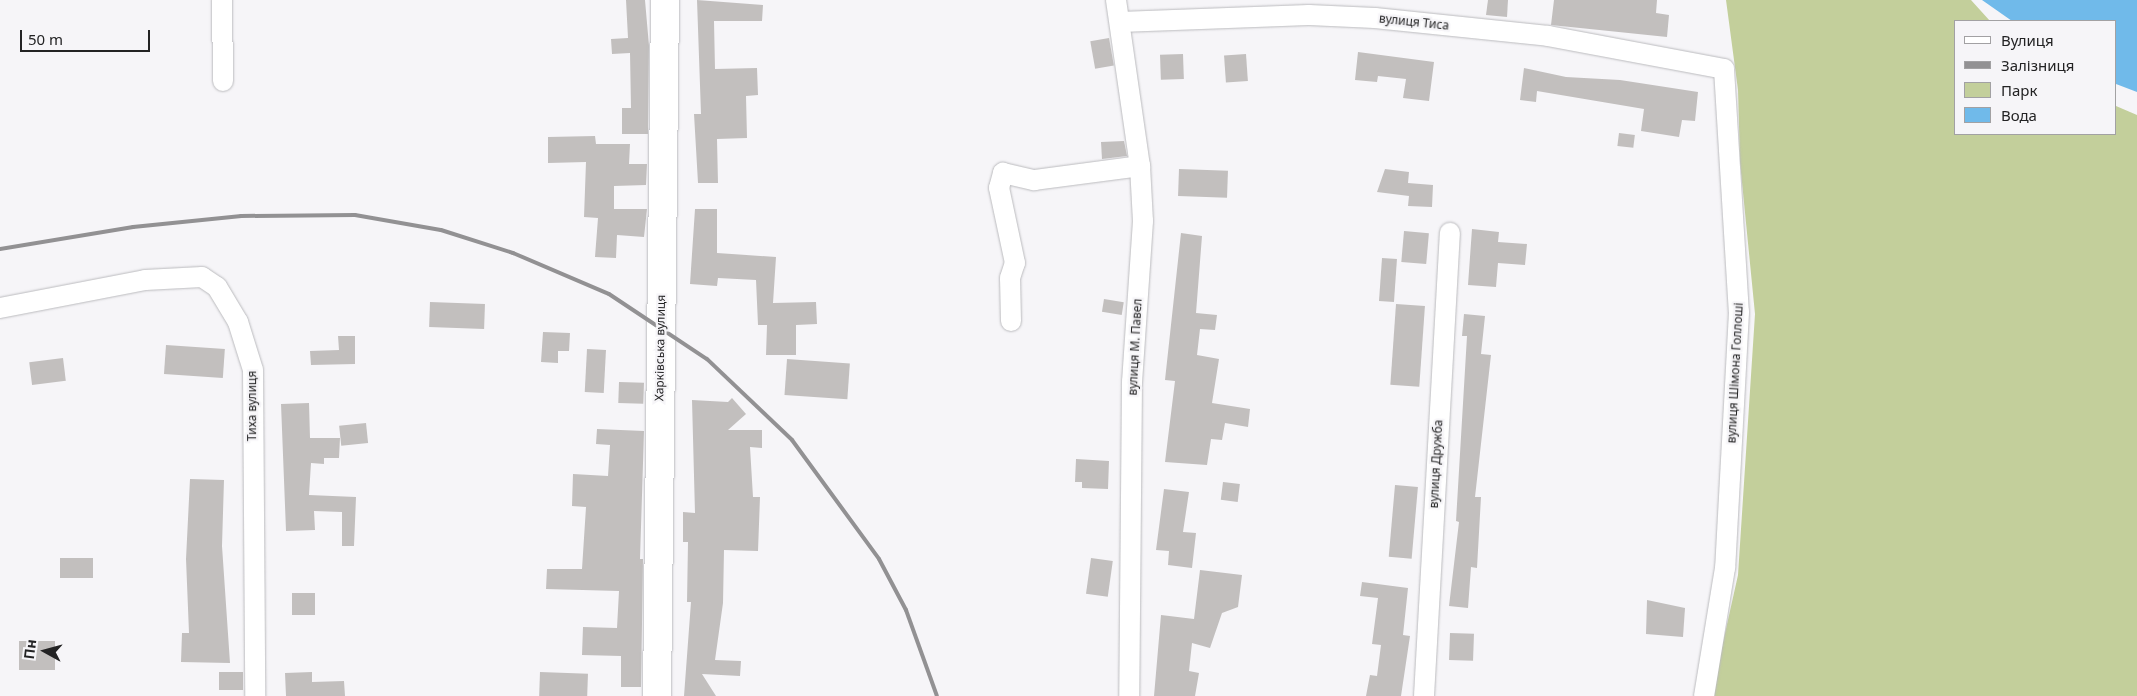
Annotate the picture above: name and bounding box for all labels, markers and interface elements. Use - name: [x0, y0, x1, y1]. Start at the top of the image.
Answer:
- street label: вулиця Тиса: [1378, 11, 1450, 33]
- scale bar: [22, 20, 152, 52]
- legend: [1954, 20, 2117, 135]
- text: 50 m: [28, 29, 63, 49]
- text: Вулиця: [2001, 30, 2054, 50]
- text: Залізниця: [2001, 55, 2074, 75]
- text: Парк: [2001, 80, 2037, 100]
- text: Вода: [2001, 105, 2037, 125]
- street label: Харківська вулиця: [652, 295, 668, 401]
- street label: вулиця М. Павел: [1125, 298, 1145, 396]
- street label: вулиця Шімона Голлоші: [1724, 302, 1746, 444]
- street label: Тиха вулиця: [245, 371, 259, 441]
- street label: вулиця Дружба: [1426, 419, 1446, 509]
- north arrow: [20, 626, 70, 676]
- text: Пн: [19, 638, 40, 660]

